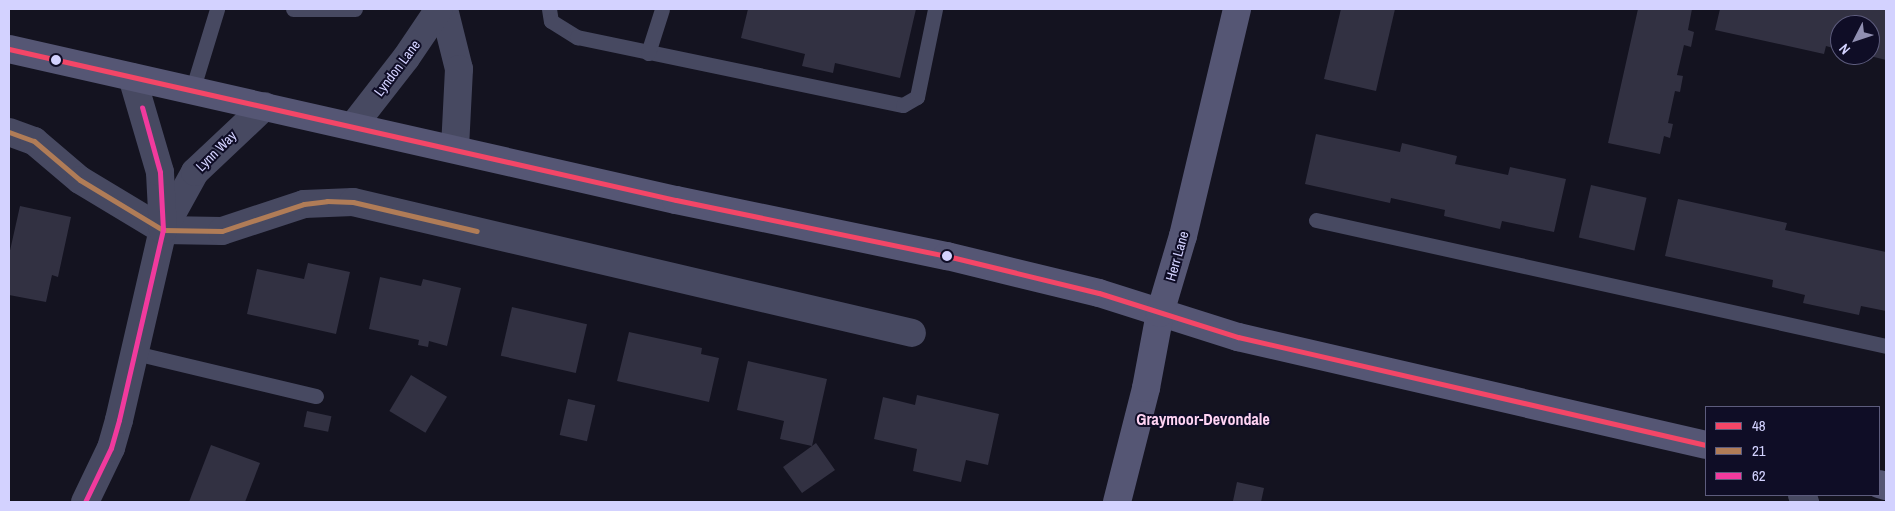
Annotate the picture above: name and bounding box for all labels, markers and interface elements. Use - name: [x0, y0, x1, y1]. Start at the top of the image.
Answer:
- north arrow: [1830, 15, 1880, 65]
- street label: Lyndon Lane: [370, 37, 424, 99]
- text: N: [1835, 40, 1854, 58]
- unlabelled marker: [51, 55, 61, 65]
- street label: Lynn Way: [192, 127, 240, 175]
- street label: Herr Lane: [1162, 229, 1192, 283]
- unlabelled marker: [942, 251, 952, 261]
- legend: [1705, 406, 1880, 496]
- district label: Graymoor-Devondale: [1136, 409, 1270, 429]
- text: 48: [1752, 415, 1766, 436]
- text: 21: [1752, 440, 1766, 461]
- text: 62: [1752, 465, 1766, 486]

